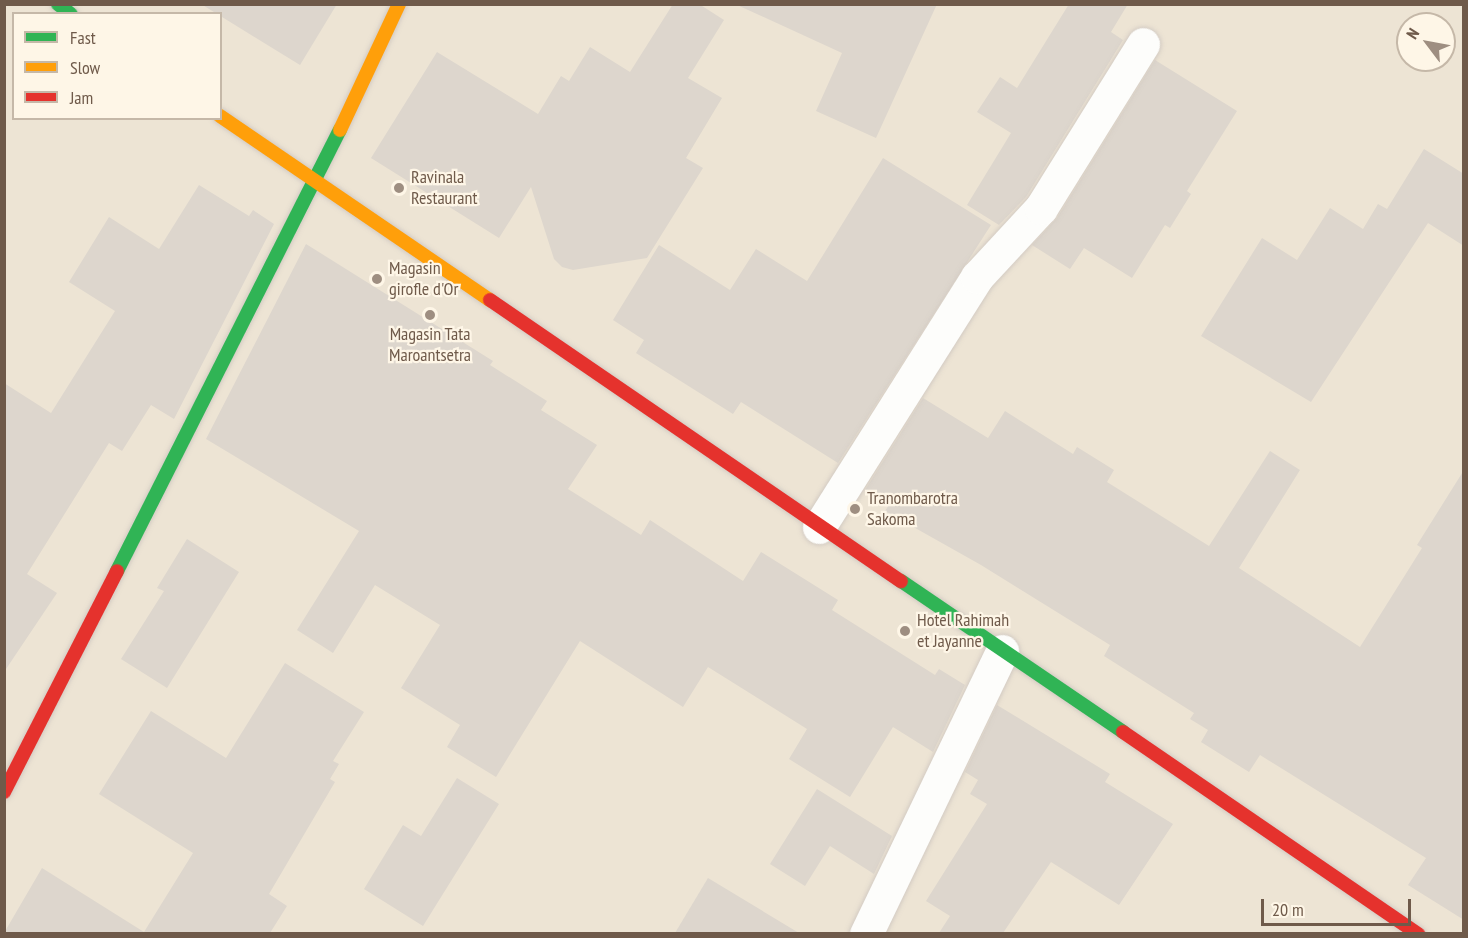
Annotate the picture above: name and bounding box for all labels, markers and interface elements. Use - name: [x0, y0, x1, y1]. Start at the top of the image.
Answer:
- legend: [12, 12, 222, 120]
- north arrow: [1396, 12, 1456, 72]
- text: N: [1402, 25, 1423, 42]
- text: Fast: [70, 26, 96, 49]
- text: Slow: [70, 56, 100, 79]
- text: Jam: [70, 86, 93, 109]
- place label: Ravinala Restaurant: [411, 167, 477, 210]
- marker: Ravinala Restaurant: [392, 181, 406, 195]
- place label: Magasin girofle d'Or: [389, 258, 458, 300]
- marker: Magasin girofle d'Or: [370, 272, 384, 286]
- marker: Magasin Tata Maroantsetra: [423, 308, 437, 322]
- place label: Magasin Tata Maroantsetra: [389, 324, 471, 366]
- place label: Tranombarotra Sakoma: [867, 488, 958, 530]
- marker: Tranombarotra Sakoma: [848, 502, 862, 516]
- place label: Hotel Rahimah et Jayanne: [917, 610, 1009, 652]
- marker: Hotel Rahimah et Jayanne: [898, 624, 912, 638]
- scale bar: [1264, 887, 1414, 925]
- text: 20 m: [1272, 898, 1304, 921]

